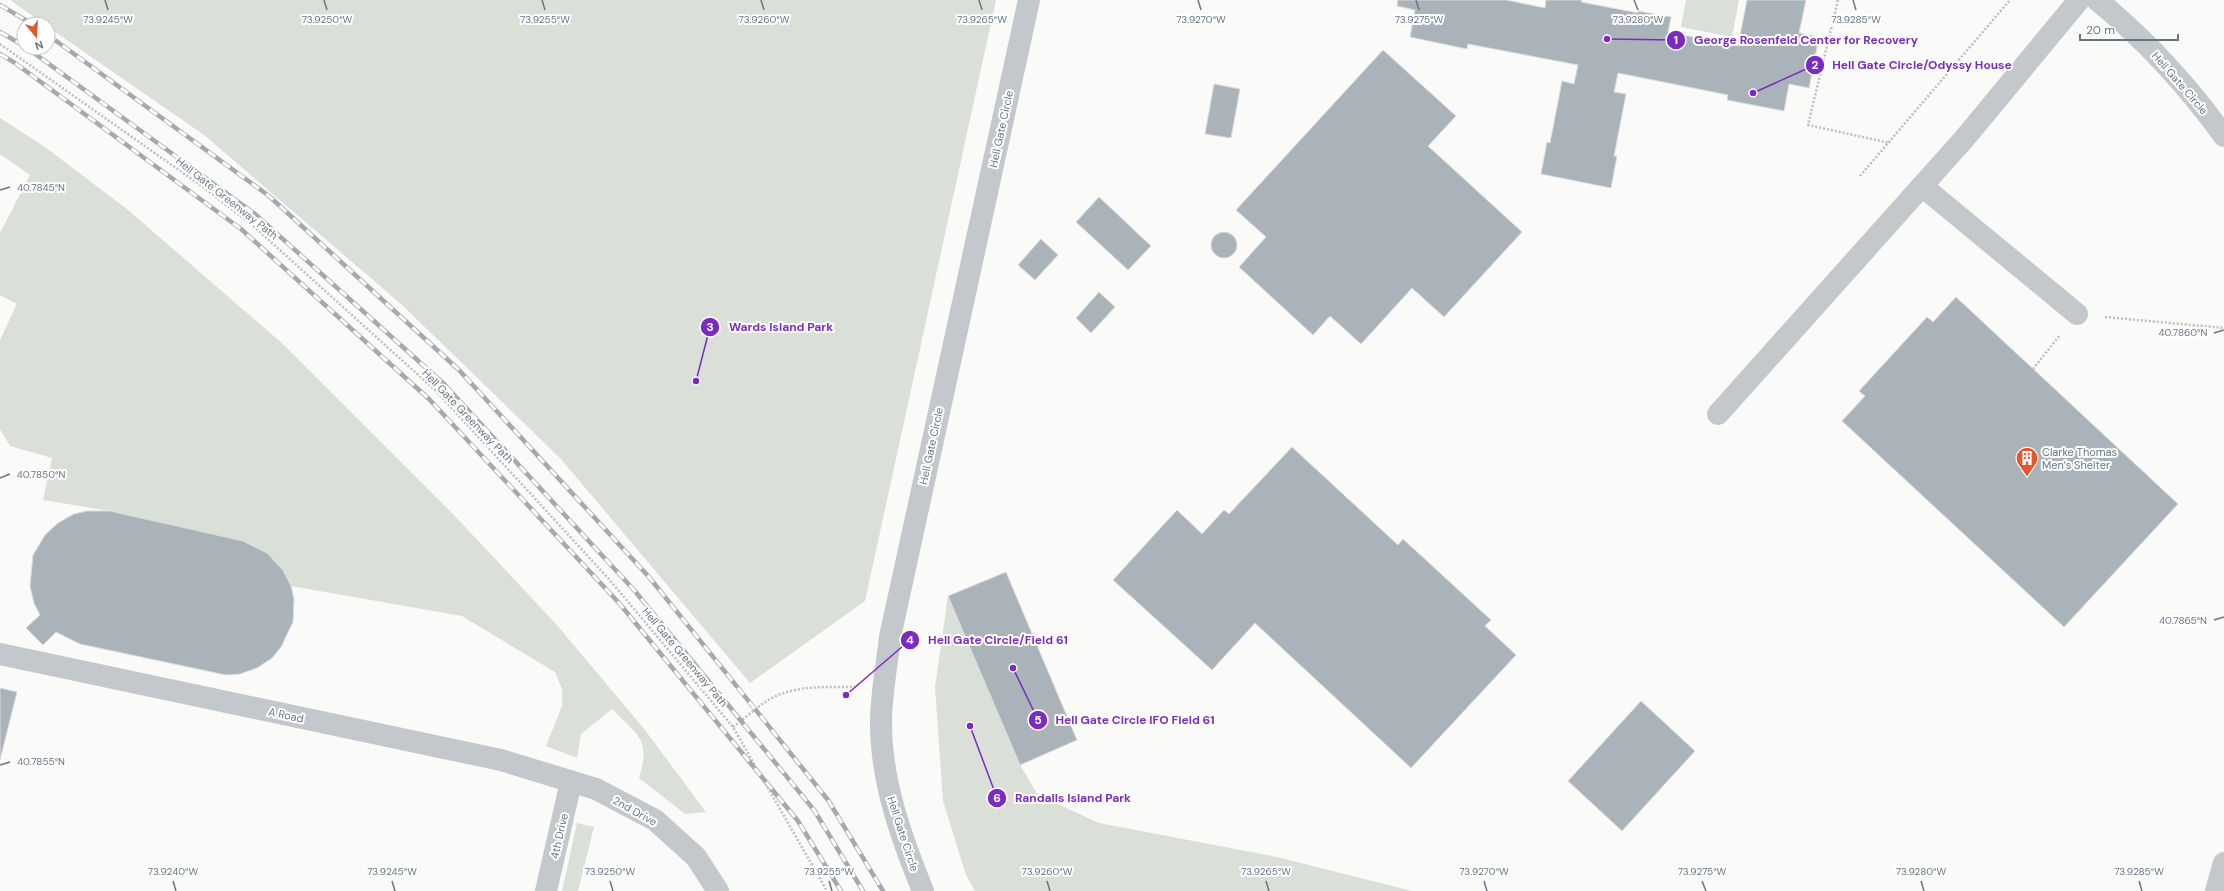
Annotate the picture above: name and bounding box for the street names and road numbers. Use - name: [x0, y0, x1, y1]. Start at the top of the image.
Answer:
- street label: Hell Gate Circle: [2149, 49, 2211, 117]
- street label: Hell Gate Circle: [986, 89, 1016, 169]
- street label: Hell Gate Greenway Path: [173, 154, 281, 242]
- street label: Hell Gate Greenway Path: [419, 366, 517, 466]
- street label: Hell Gate Circle: [916, 406, 946, 486]
- street label: Hell Gate Greenway Path: [639, 604, 731, 710]
- street label: A Road: [267, 704, 305, 726]
- street label: 2nd Drive: [610, 793, 660, 829]
- street label: Hell Gate Circle: [884, 795, 922, 873]
- street label: 4th Drive: [547, 812, 571, 860]

